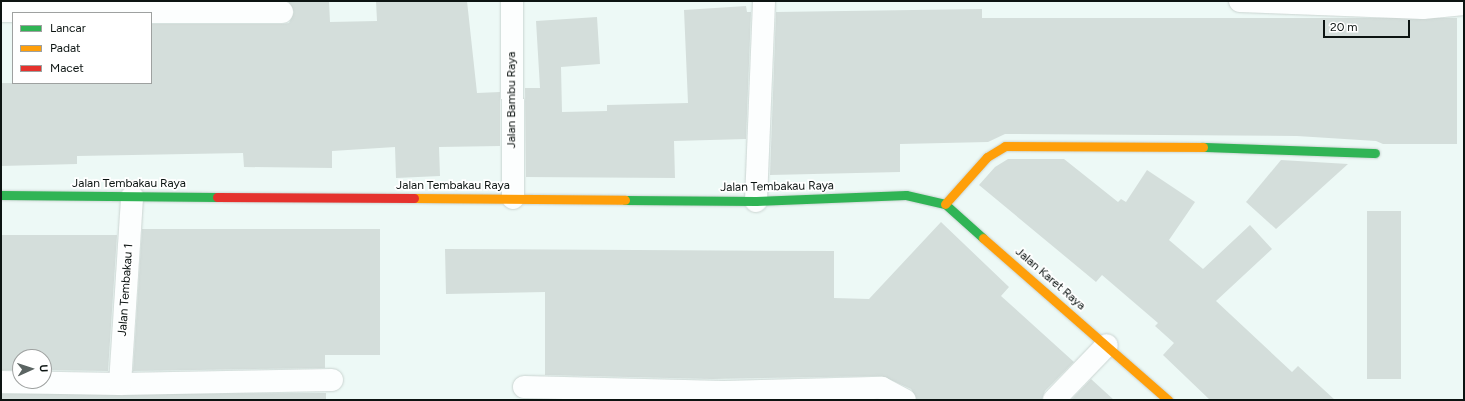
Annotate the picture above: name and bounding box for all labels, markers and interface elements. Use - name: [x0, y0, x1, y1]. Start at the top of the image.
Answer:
- legend: [12, 12, 152, 84]
- scale bar: [1325, 12, 1412, 38]
- text: 20 m: [1330, 20, 1358, 34]
- text: Lancar: [50, 21, 86, 35]
- text: Padat: [50, 41, 81, 55]
- street label: Jalan Bambu Raya: [505, 52, 519, 148]
- text: Macet: [50, 61, 84, 75]
- street label: Jalan Tembakau Raya: [72, 177, 186, 191]
- street label: Jalan Tembakau Raya: [396, 179, 510, 193]
- street label: Jalan Tembakau Raya: [720, 179, 834, 195]
- street label: Jalan Tembakau 1: [116, 243, 136, 337]
- street label: Jalan Karet Raya: [1012, 245, 1088, 313]
- north arrow: [12, 349, 52, 389]
- text: U: [37, 364, 50, 373]

